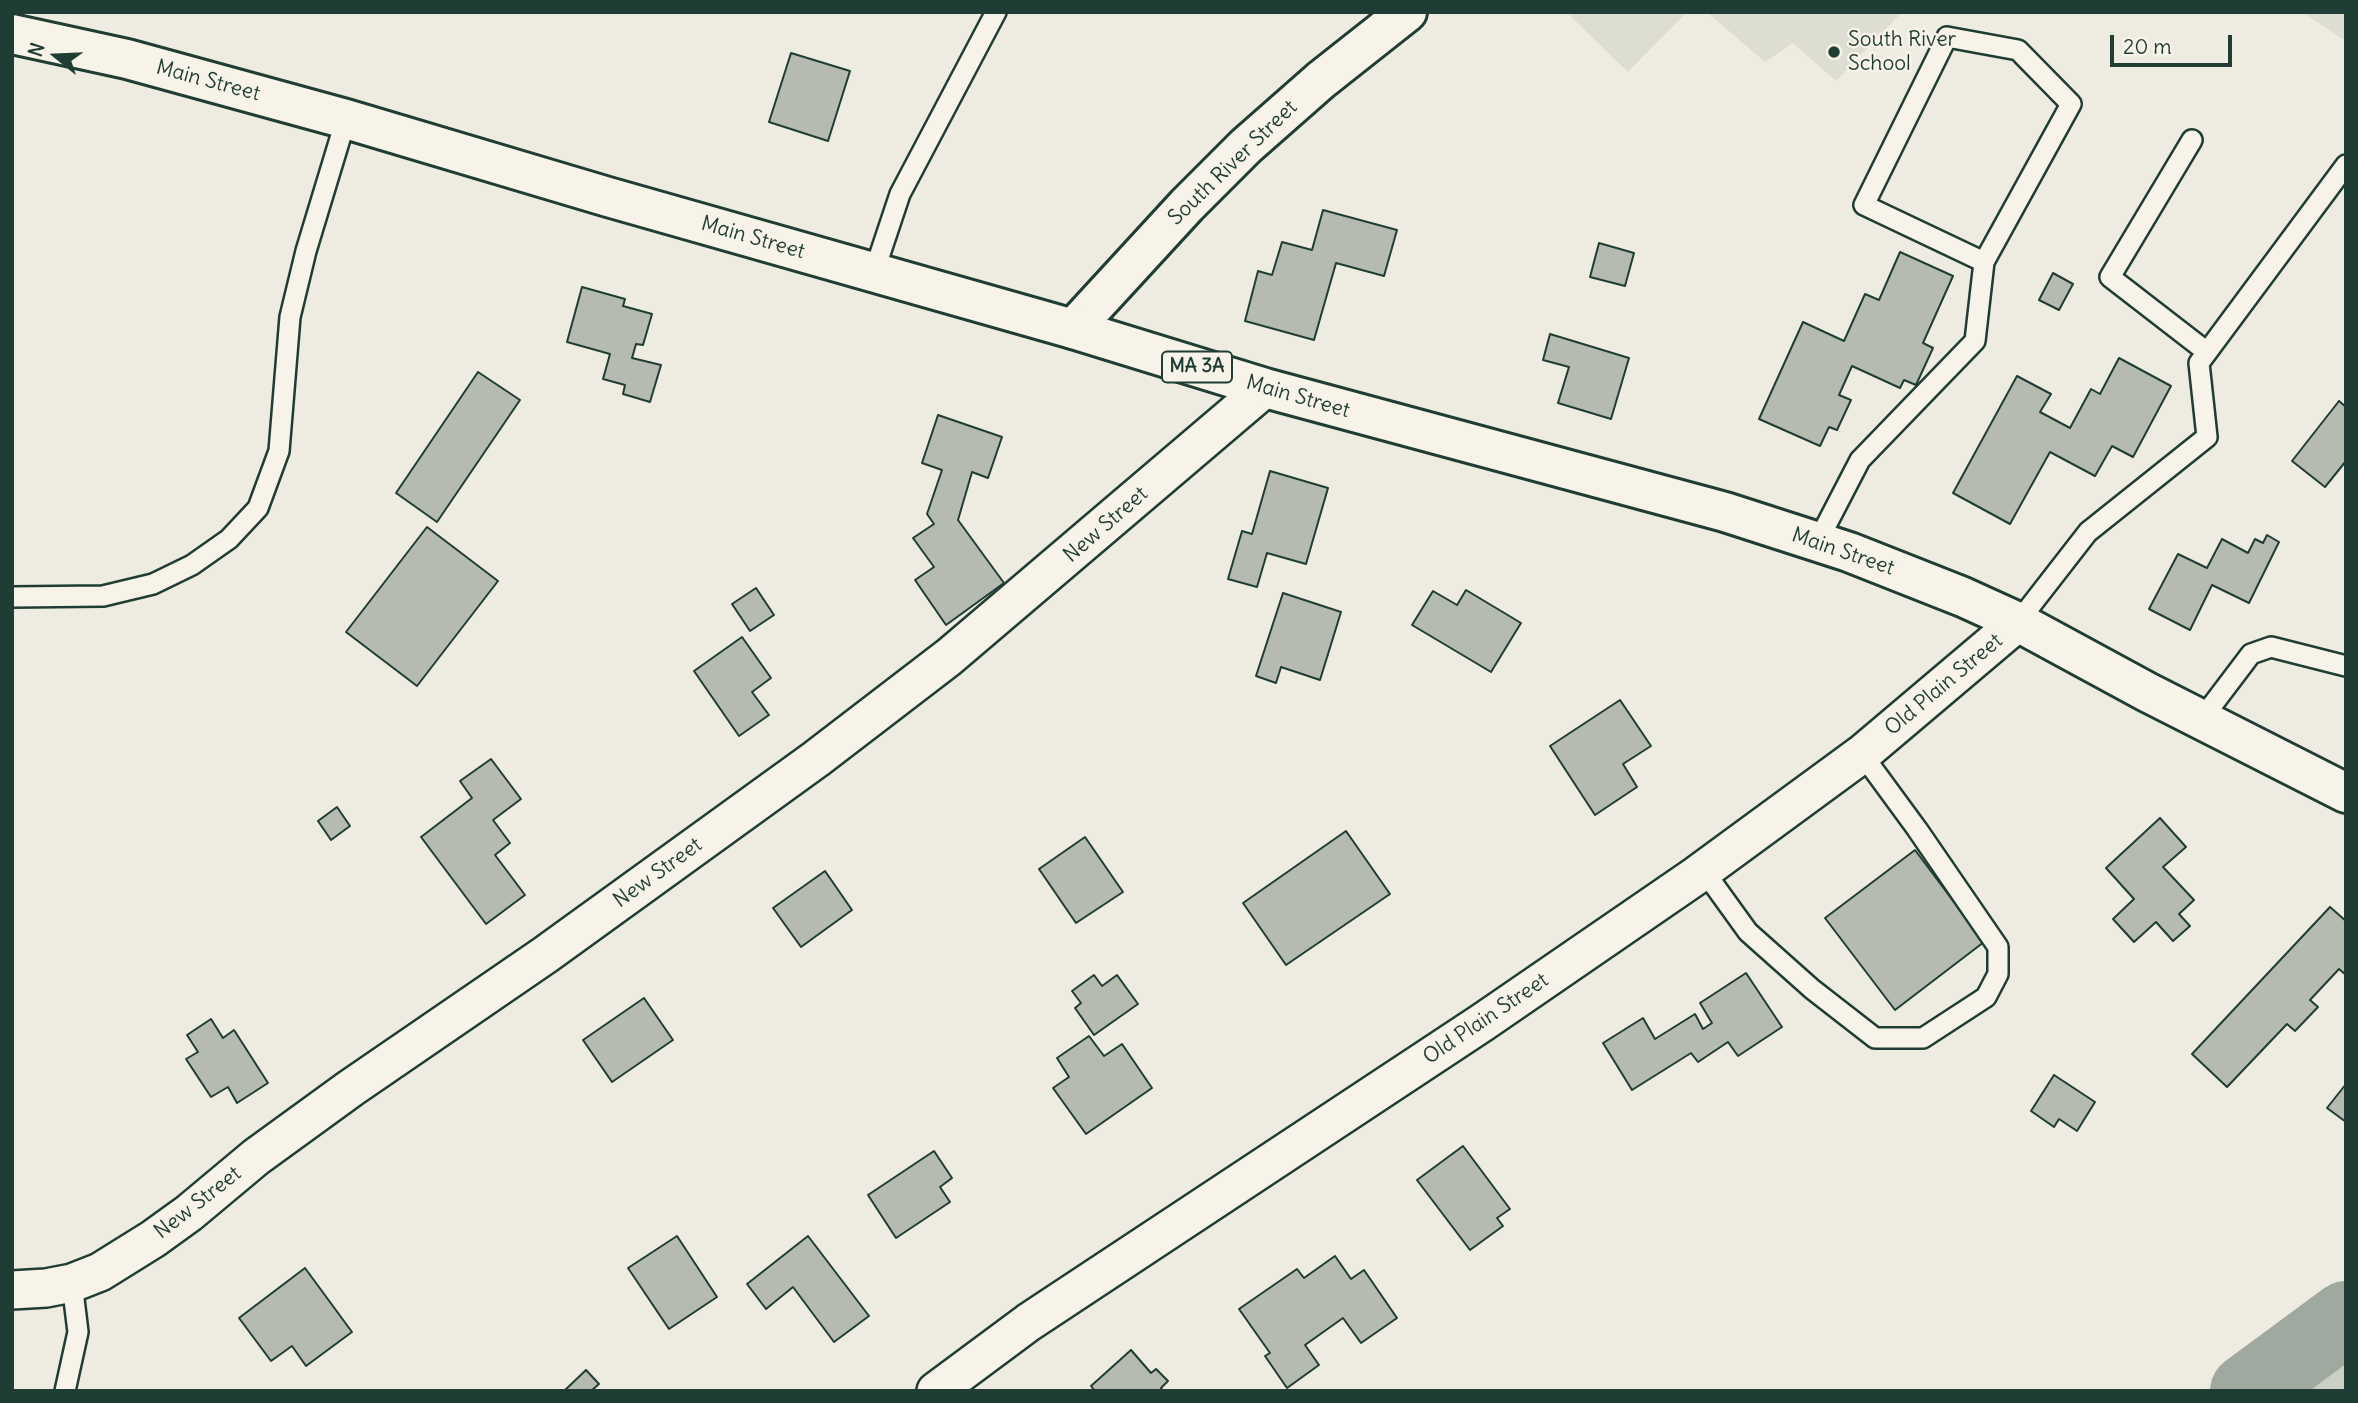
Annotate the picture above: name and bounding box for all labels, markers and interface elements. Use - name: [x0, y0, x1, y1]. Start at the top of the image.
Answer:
- north arrow: [21, 21, 91, 91]
- scale bar: [2113, 21, 2236, 65]
- place label: South River School: [1848, 27, 1956, 77]
- text: 20 m: [2123, 33, 2172, 60]
- text: N: [23, 40, 49, 59]
- marker: South River School: [1826, 44, 1842, 60]
- street label: Main Street: [153, 55, 263, 107]
- street label: South River Street: [1163, 95, 1303, 231]
- street label: Main Street: [698, 211, 808, 265]
- road number: MA 3A: [1162, 352, 1232, 382]
- street label: Main Street: [1243, 370, 1353, 424]
- street label: New Street: [1059, 482, 1153, 568]
- street label: Main Street: [1788, 523, 1898, 581]
- street label: Old Plain Street: [1880, 629, 2008, 741]
- street label: New Street: [609, 832, 707, 914]
- street label: Old Plain Street: [1419, 968, 1553, 1070]
- street label: New Street: [150, 1161, 246, 1245]

